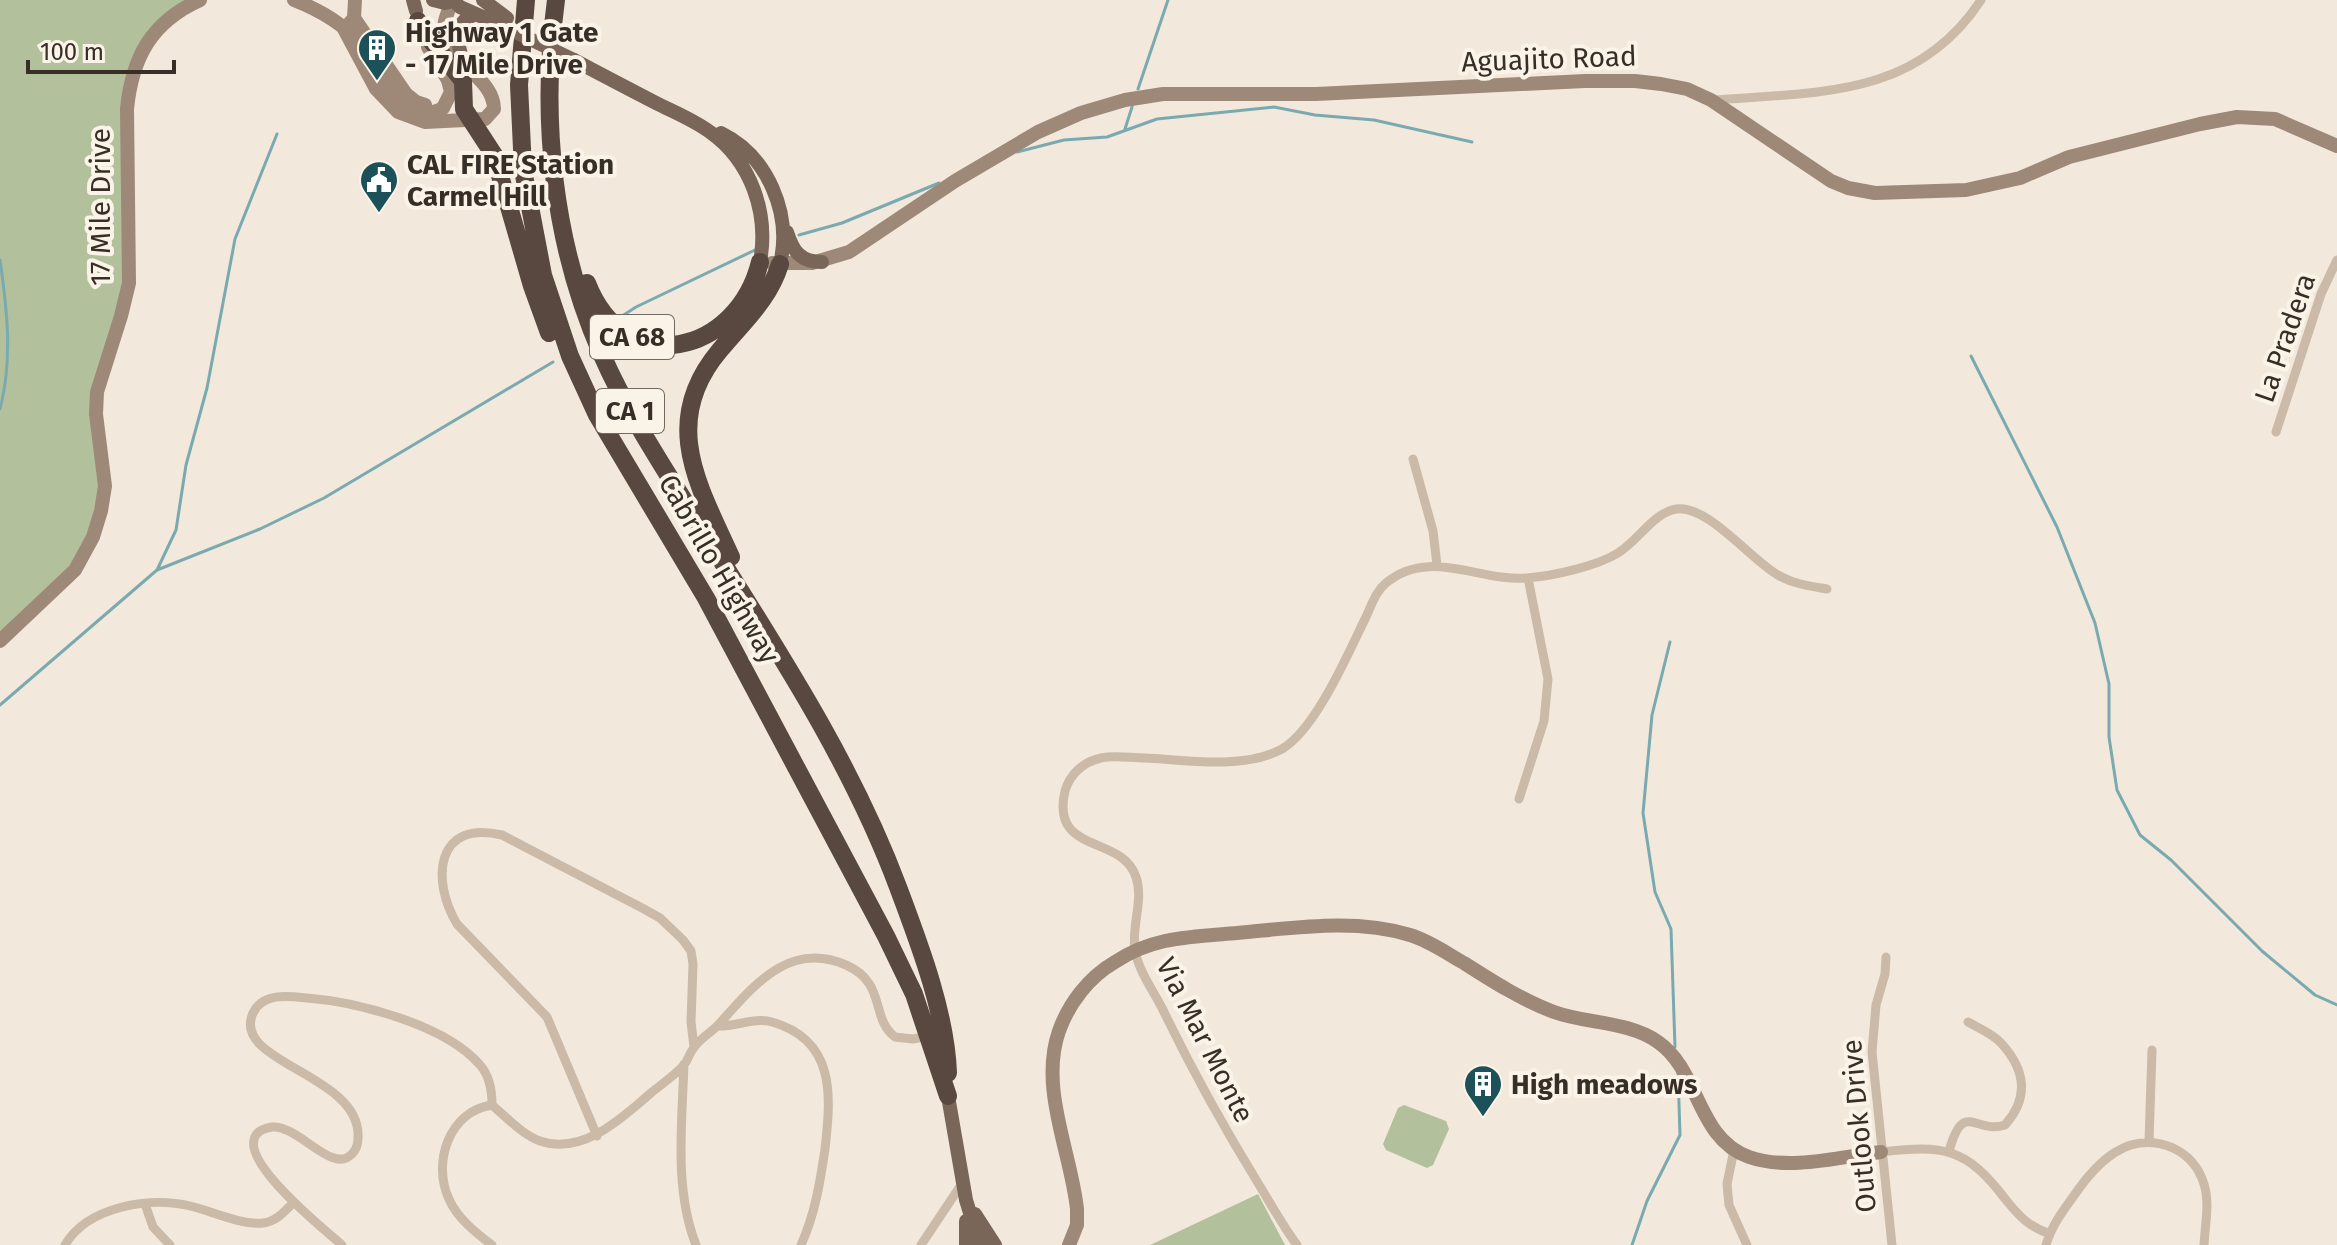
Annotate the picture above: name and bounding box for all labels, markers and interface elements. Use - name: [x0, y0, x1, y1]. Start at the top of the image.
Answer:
- place label: Highway 1 Gate - 17 Mile Drive: [405, 16, 599, 81]
- scale bar: [28, 24, 174, 74]
- building icon: Highway 1 Gate - 17 Mile Drive: [356, 27, 398, 82]
- text: 100 m: [40, 38, 104, 66]
- street label: Aguajito Road: [1461, 39, 1637, 79]
- street label: 17 Mile Drive: [84, 128, 117, 286]
- place label: CAL FIRE Station Carmel Hill: [407, 148, 614, 213]
- public building icon: CAL FIRE Station Carmel Hill: [358, 159, 400, 214]
- street label: La Pradera: [2248, 269, 2322, 407]
- road number: CA 68: [590, 315, 674, 359]
- road number: CA 1: [596, 389, 664, 433]
- street label: Cabrillo Highway: [652, 469, 786, 669]
- street label: Via Mar Monte: [1149, 952, 1261, 1128]
- street label: Outlook Drive: [1835, 1038, 1883, 1214]
- building icon: High meadows: [1462, 1063, 1504, 1118]
- place label: High meadows: [1511, 1068, 1698, 1101]

